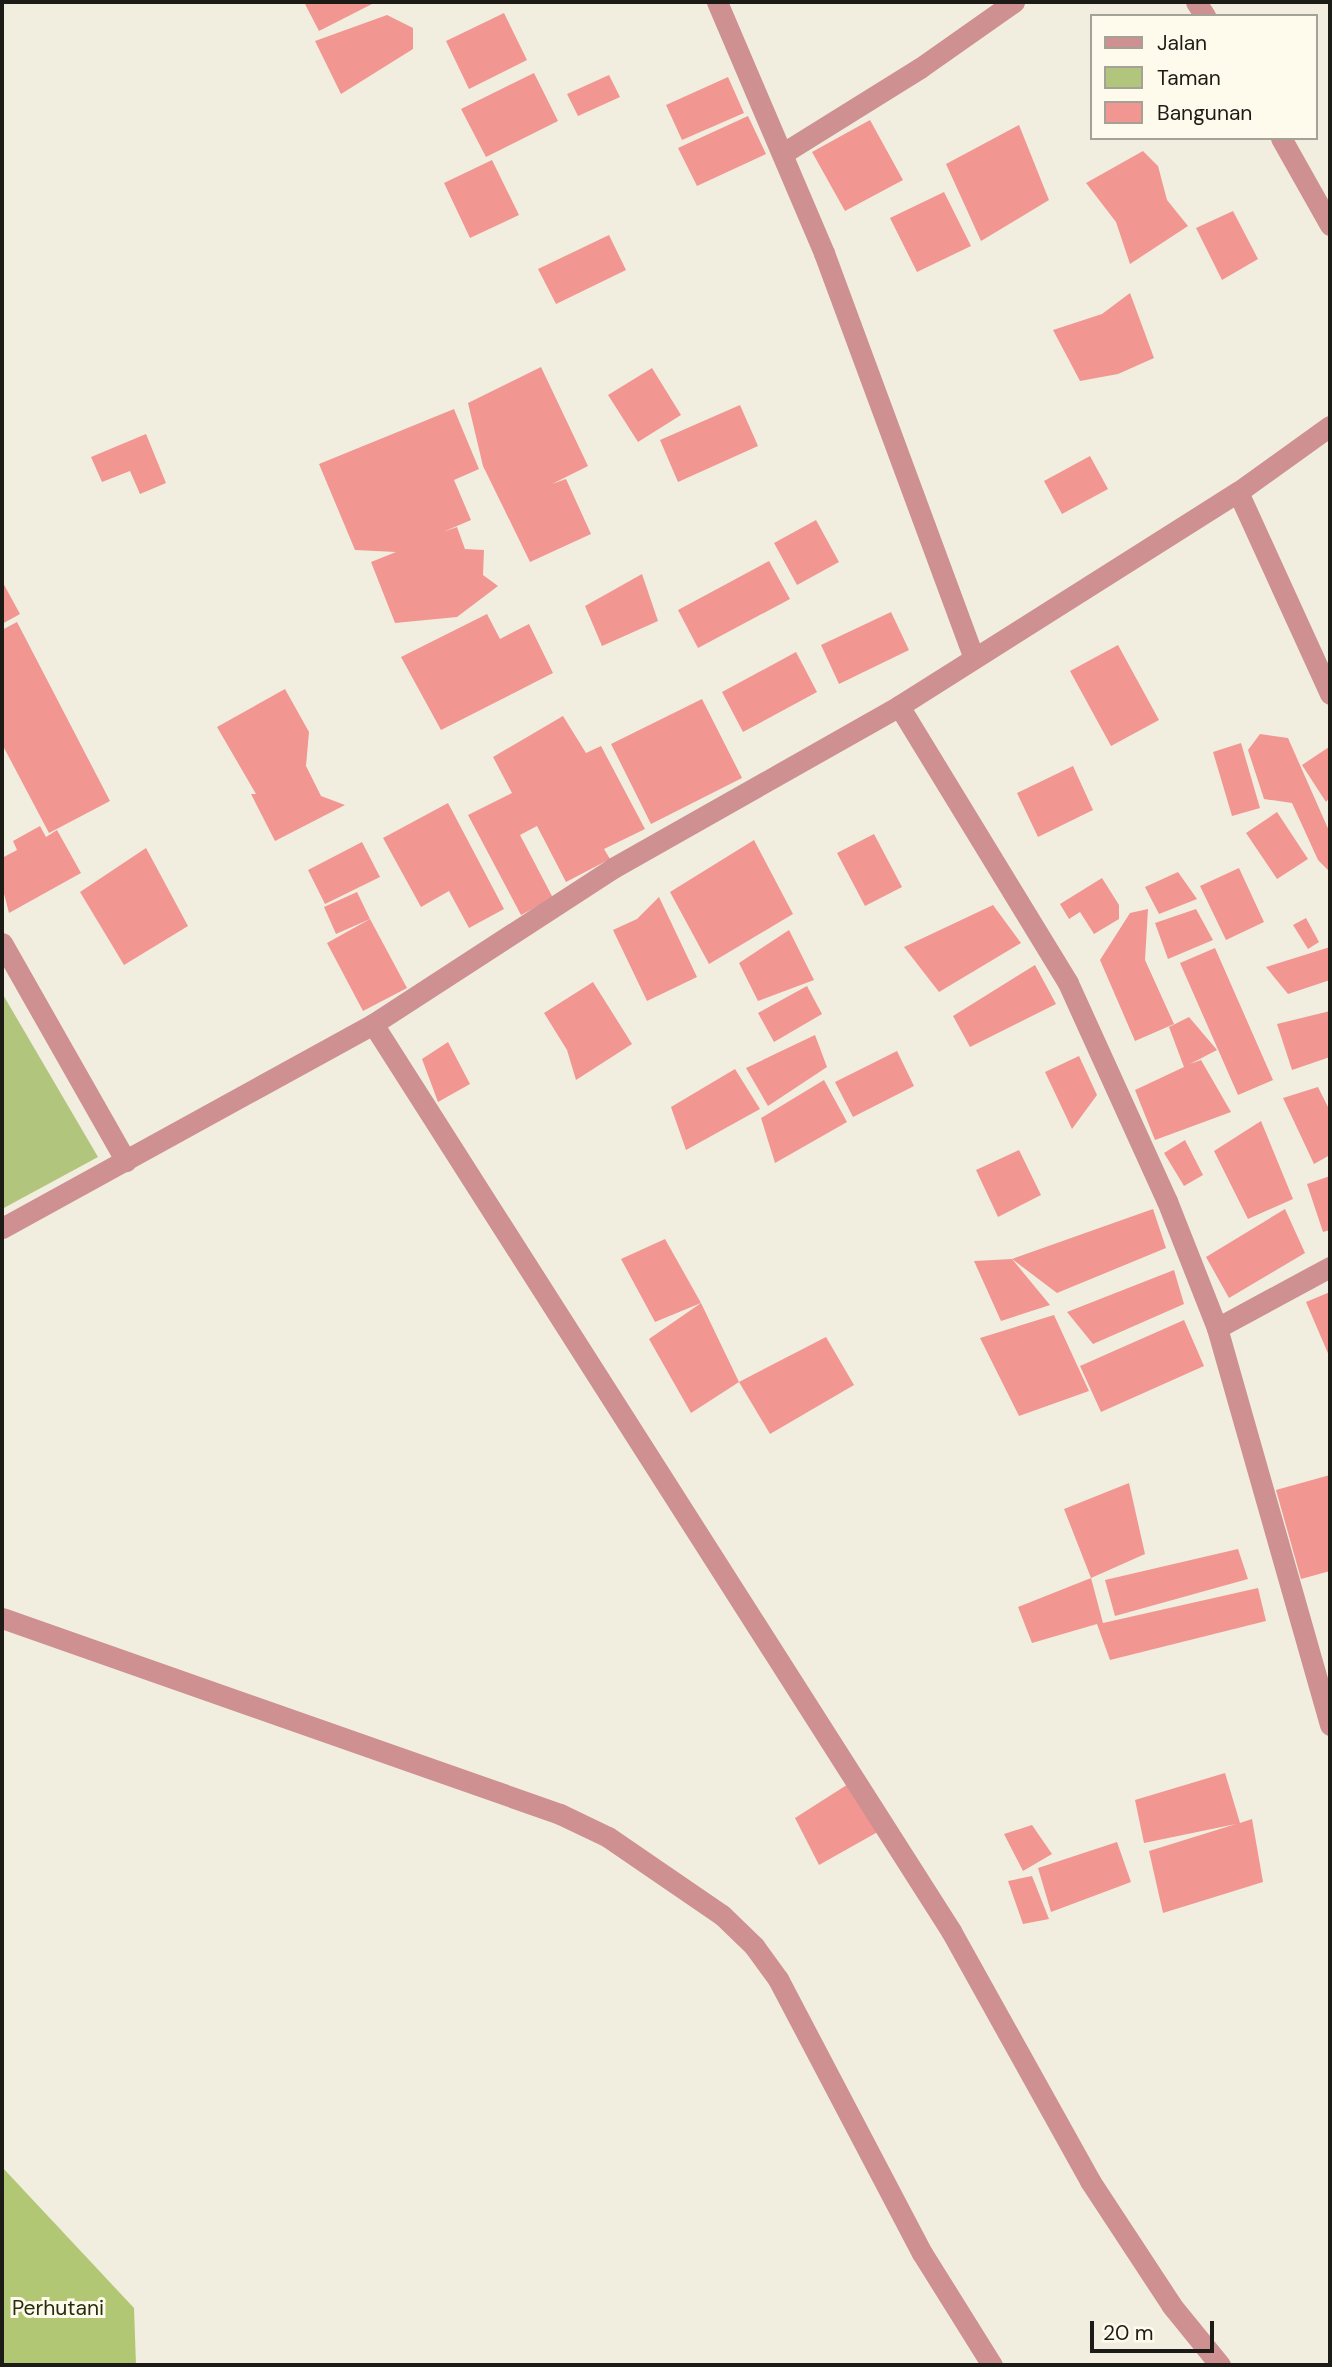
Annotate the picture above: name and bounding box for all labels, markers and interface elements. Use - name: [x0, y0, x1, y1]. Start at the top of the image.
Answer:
- legend: [1090, 14, 1318, 140]
- text: Jalan: [1157, 29, 1207, 57]
- text: Taman: [1157, 64, 1221, 92]
- text: Bangunan: [1157, 99, 1252, 127]
- park label: Perhutani: [12, 2295, 104, 2321]
- scale bar: [1094, 2308, 1218, 2352]
- text: 20 m: [1103, 2319, 1154, 2347]

